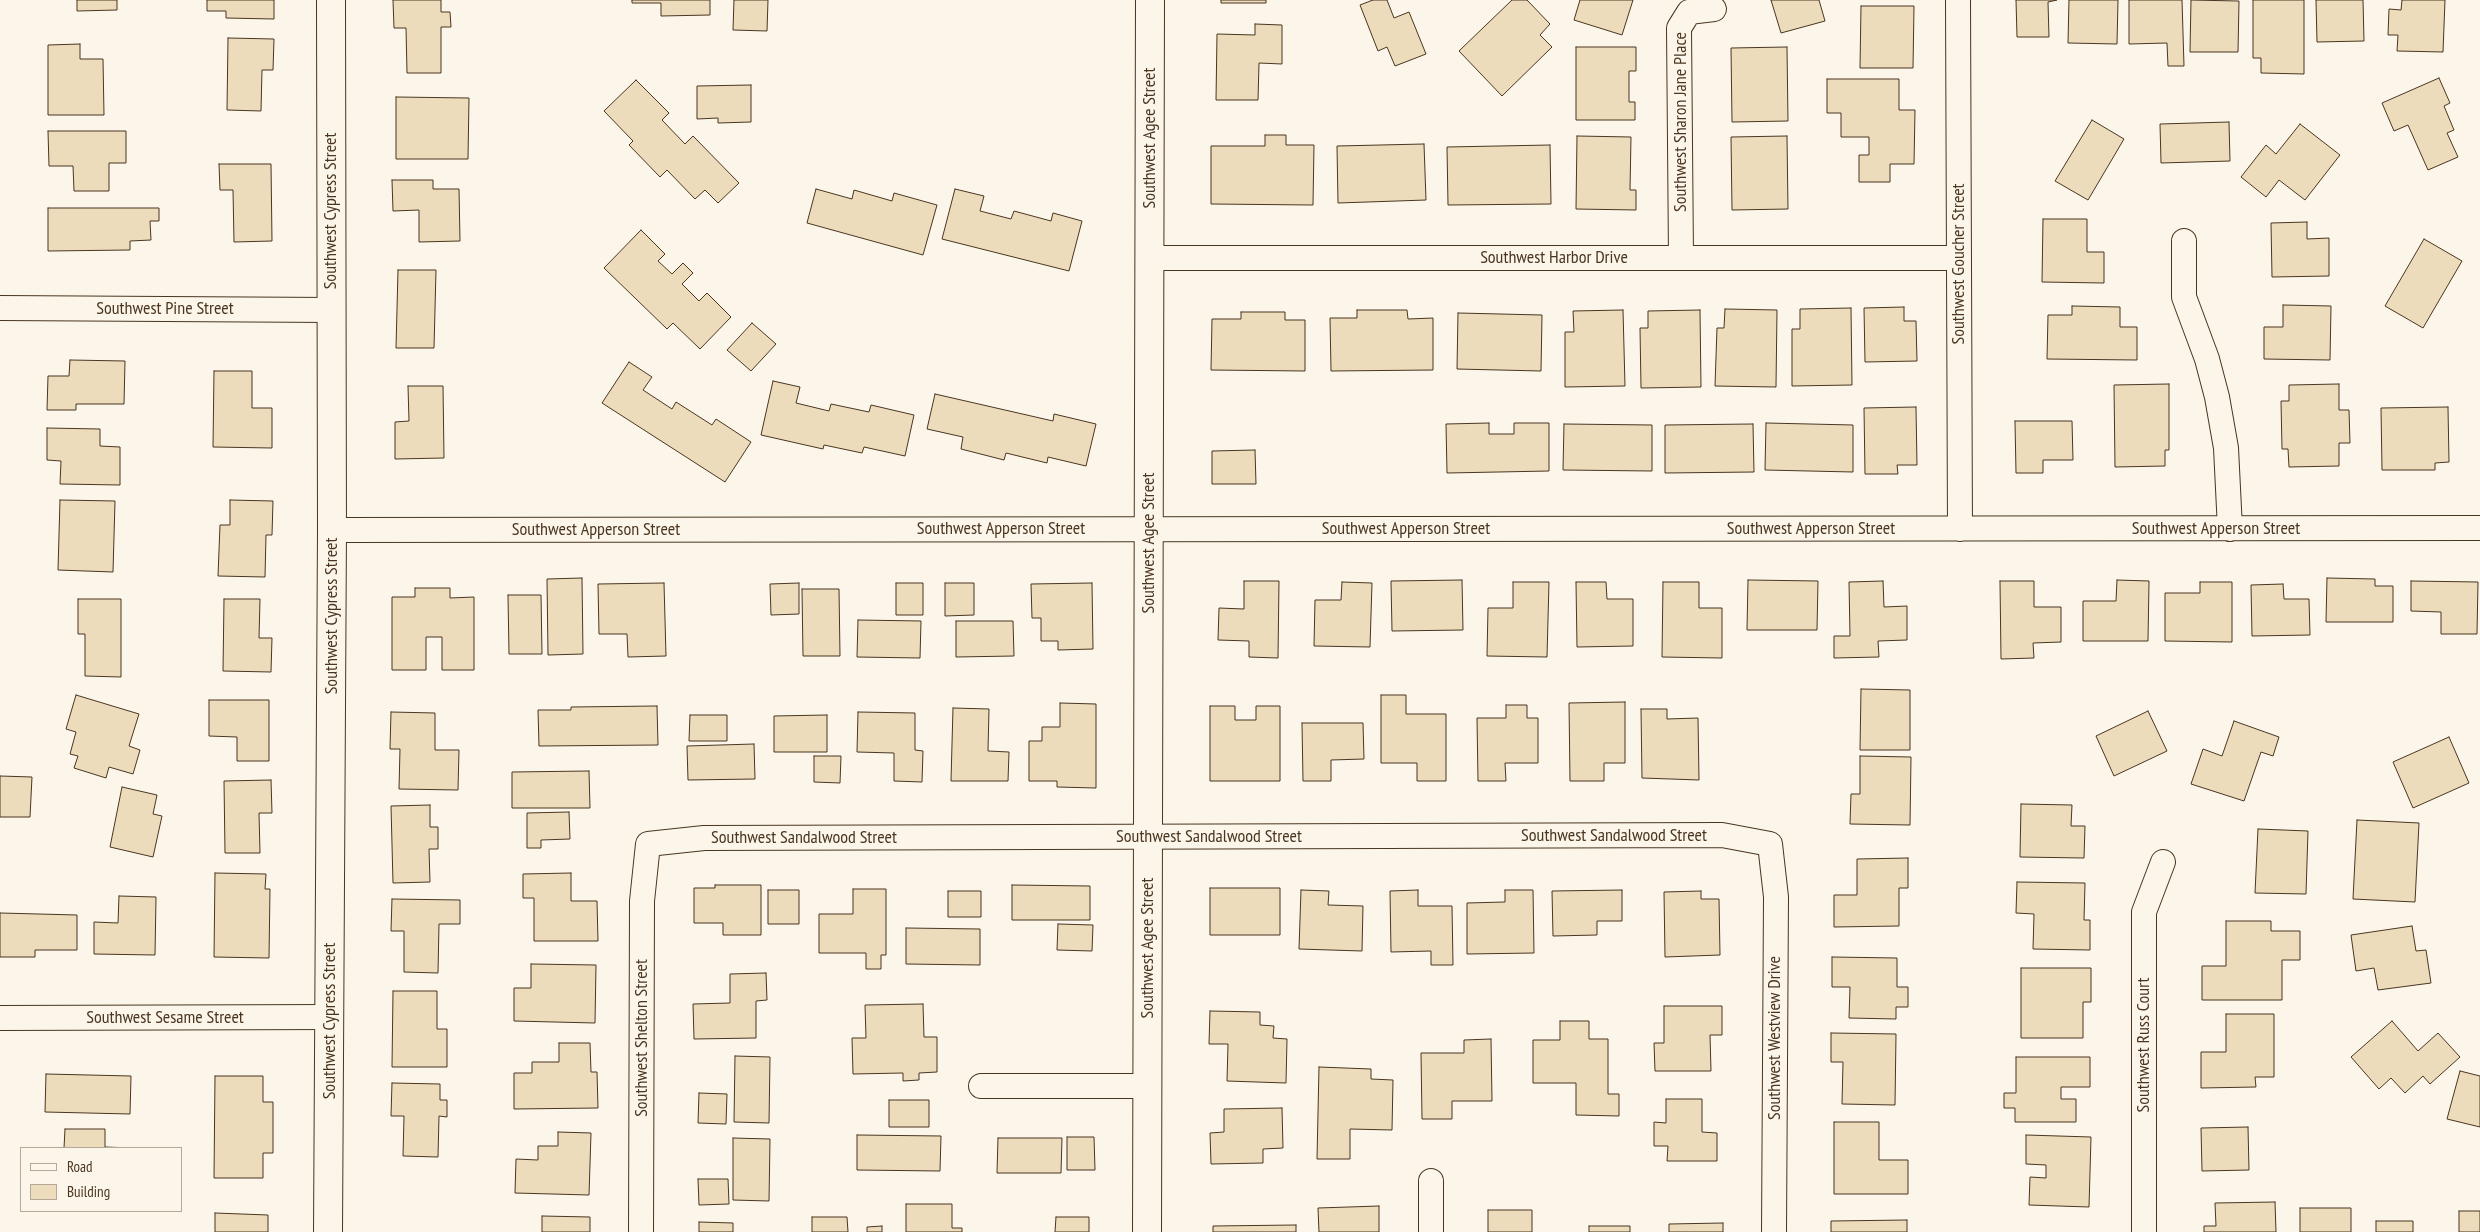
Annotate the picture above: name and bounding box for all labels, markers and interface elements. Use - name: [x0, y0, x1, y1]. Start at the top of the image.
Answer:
- street label: Southwest Sharon Jane Place: [1670, 32, 1692, 212]
- street label: Southwest Agee Street: [1139, 68, 1161, 208]
- street label: Southwest Cypress Street: [320, 133, 342, 289]
- street label: Southwest Goucher Street: [1948, 183, 1970, 345]
- street label: Southwest Harbor Drive: [1480, 247, 1628, 269]
- street label: Southwest Pine Street: [96, 298, 234, 320]
- street label: Southwest Agee Street: [1138, 473, 1160, 613]
- street label: Southwest Apperson Street: [917, 518, 1085, 540]
- street label: Southwest Apperson Street: [1322, 518, 1490, 540]
- street label: Southwest Apperson Street: [1727, 518, 1895, 540]
- street label: Southwest Apperson Street: [2132, 518, 2300, 540]
- street label: Southwest Apperson Street: [512, 519, 680, 541]
- street label: Southwest Cypress Street: [321, 538, 343, 694]
- street label: Southwest Sandalwood Street: [1521, 825, 1707, 847]
- street label: Southwest Sandalwood Street: [1116, 826, 1302, 848]
- street label: Southwest Sandalwood Street: [711, 827, 897, 849]
- street label: Southwest Agee Street: [1137, 878, 1159, 1018]
- street label: Southwest Cypress Street: [319, 943, 341, 1099]
- street label: Southwest Westview Drive: [1764, 956, 1786, 1120]
- street label: Southwest Shelton Street: [631, 959, 653, 1117]
- street label: Southwest Russ Court: [2133, 978, 2155, 1112]
- street label: Southwest Sesame Street: [86, 1007, 244, 1029]
- legend: [20, 1147, 182, 1212]
- text: Road: [67, 1157, 93, 1176]
- text: Building: [67, 1182, 110, 1201]

